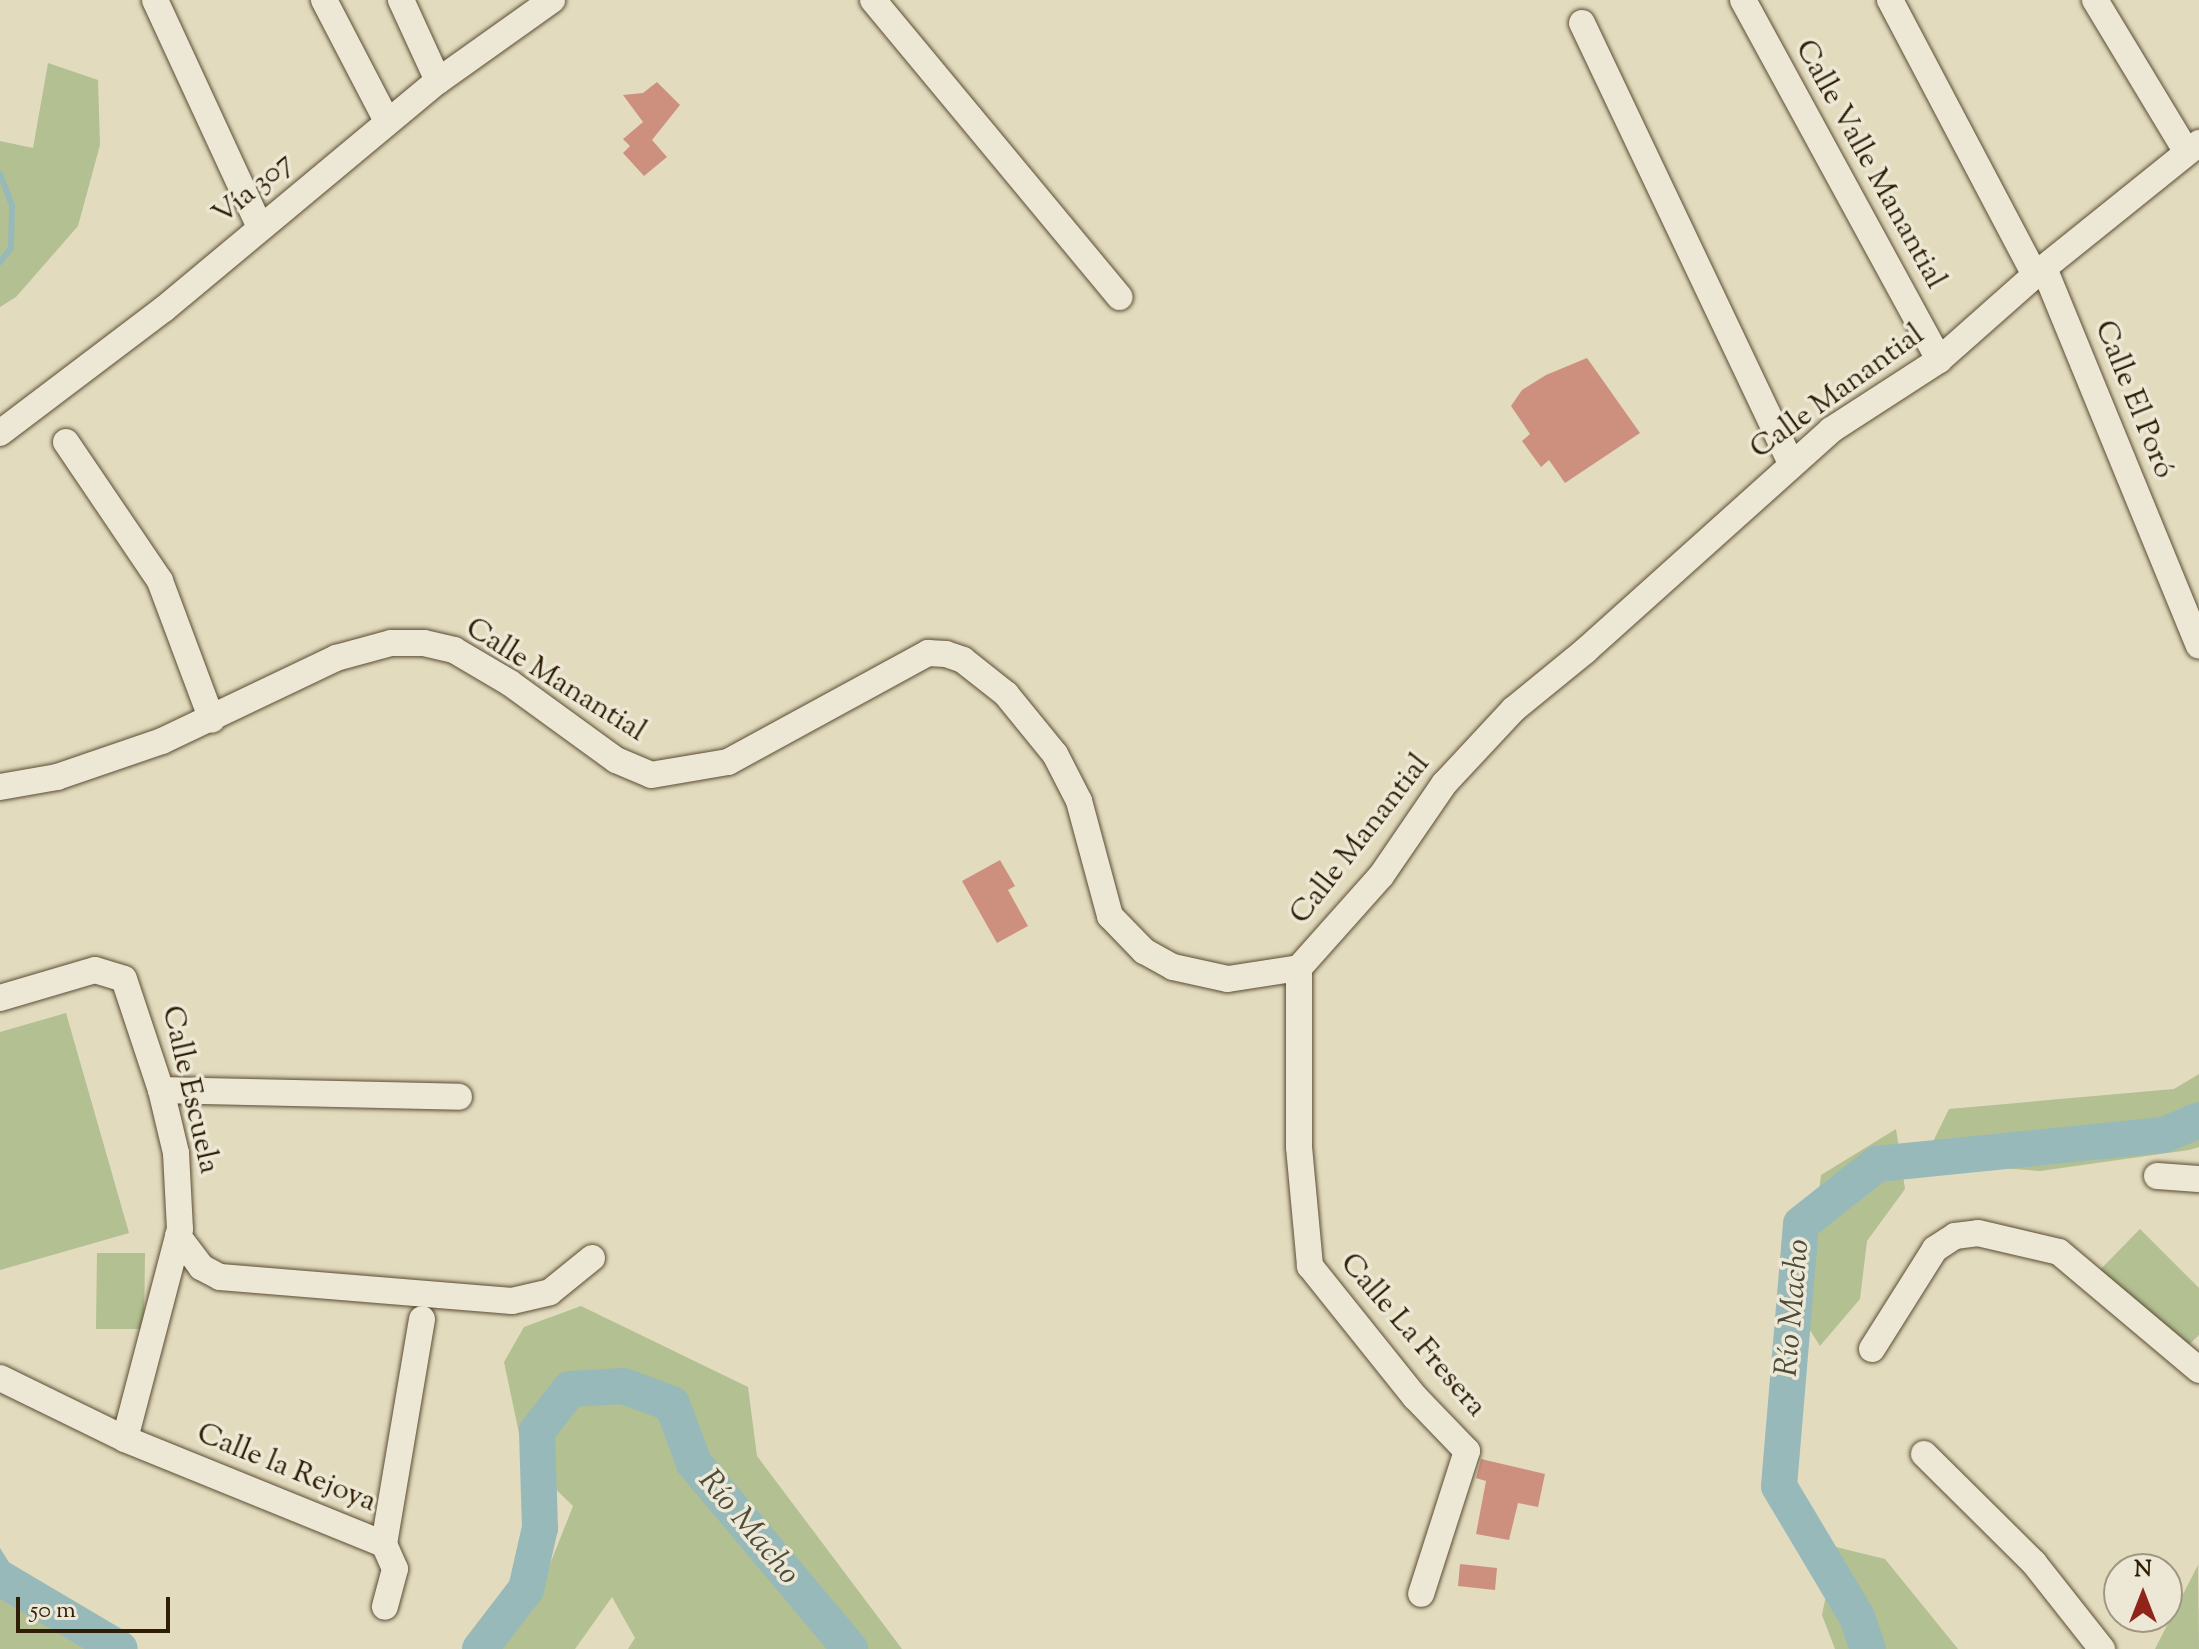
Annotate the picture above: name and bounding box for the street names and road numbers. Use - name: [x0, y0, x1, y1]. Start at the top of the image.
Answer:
- street label: Calle Valle Manantial: [1786, 34, 1952, 296]
- street label: Vía 307: [206, 146, 302, 234]
- street label: Calle El Poró: [2085, 316, 2181, 484]
- street label: Calle Manantial: [1744, 318, 1932, 468]
- street label: Calle Manantial: [458, 611, 652, 751]
- street label: Calle Manantial: [1283, 748, 1439, 932]
- street label: Calle Escuela: [152, 1003, 226, 1177]
- street label: Calle La Fresera: [1331, 1247, 1493, 1425]
- street label: Calle la Rejoya: [191, 1417, 381, 1521]

